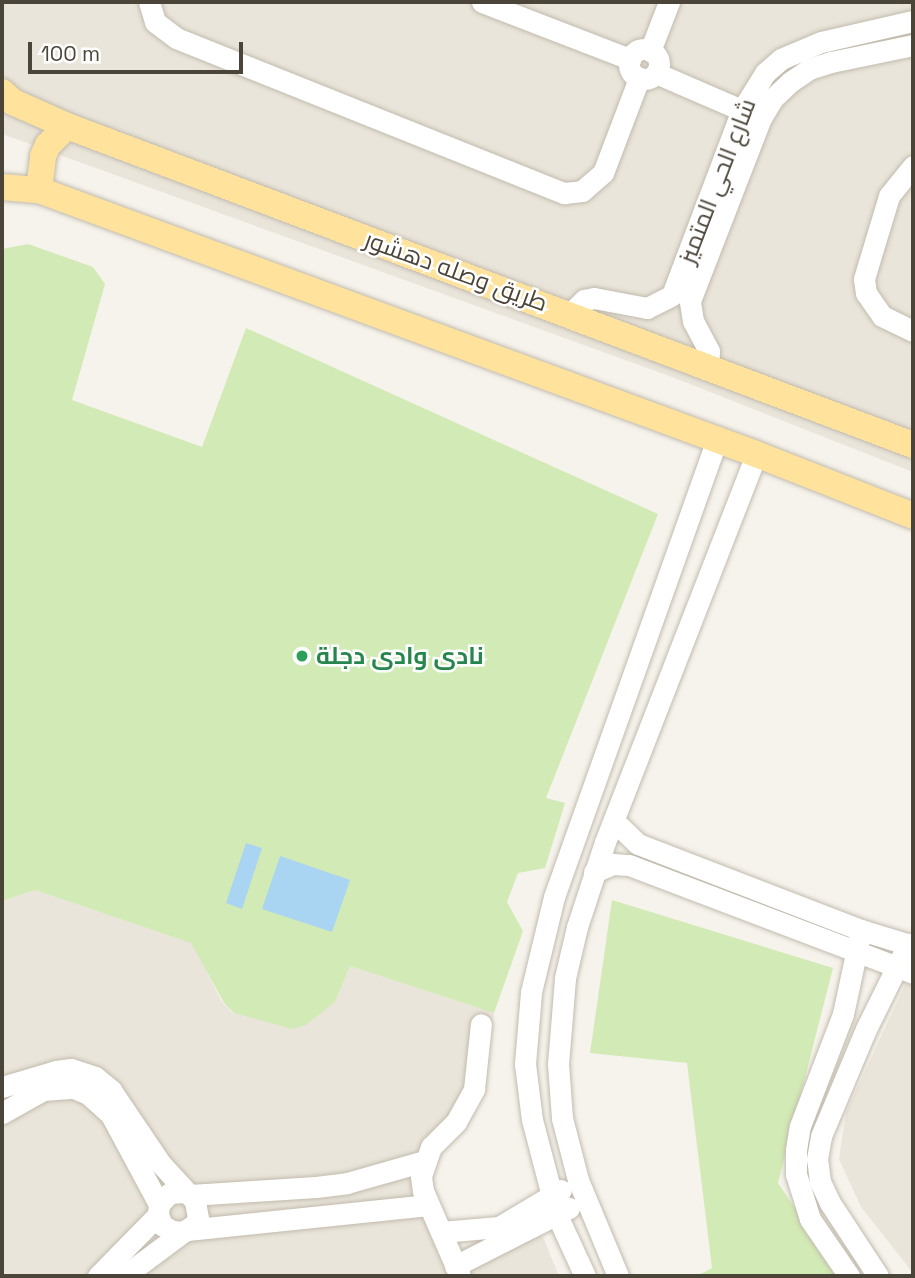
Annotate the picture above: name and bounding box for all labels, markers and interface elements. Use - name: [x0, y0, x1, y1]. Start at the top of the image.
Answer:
- scale bar: [32, 28, 247, 72]
- text: 100 m: [41, 40, 100, 67]
- street label: شارع الحي المتميز: [672, 94, 762, 268]
- street label: طريق وصله دهشور: [361, 225, 551, 317]
- place label: نادى وادى دجلة: [316, 642, 484, 670]
- marker: نادى وادى دجلة: [294, 648, 310, 664]

